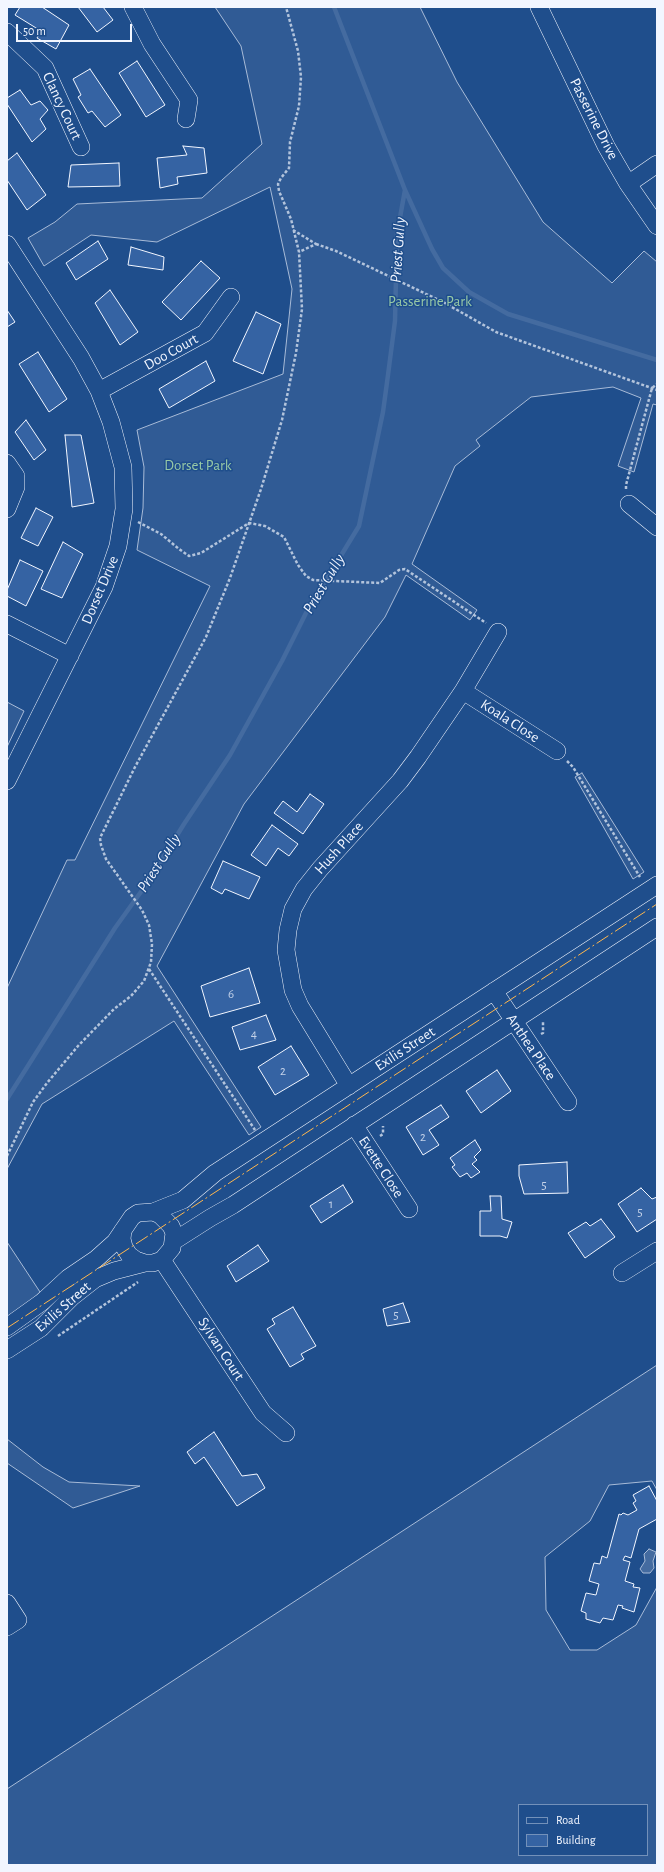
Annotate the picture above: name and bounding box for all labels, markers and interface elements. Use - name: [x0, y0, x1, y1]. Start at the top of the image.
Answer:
- scale bar: [18, 16, 134, 42]
- text: 50 m: [23, 25, 46, 37]
- street label: Clancy Court: [38, 69, 86, 143]
- street label: Passerine Drive: [566, 75, 622, 163]
- water label: Priest Gully: [386, 216, 410, 284]
- park label: Passerine Park: [388, 292, 472, 310]
- street label: Doo Court: [141, 330, 201, 374]
- park label: Dorset Park: [164, 456, 232, 474]
- water label: Priest Gully: [299, 551, 349, 617]
- street label: Dorset Drive: [78, 553, 122, 627]
- street label: Koala Close: [477, 695, 543, 747]
- street label: Hush Place: [311, 818, 367, 878]
- water label: Priest Gully: [133, 830, 185, 896]
- house number: 6: [228, 986, 234, 1002]
- street label: Anthea Place: [502, 1010, 560, 1084]
- street label: Exilis Street: [372, 1023, 438, 1075]
- house number: 4: [251, 1026, 257, 1042]
- house number: 2: [280, 1063, 286, 1079]
- house number: 2: [420, 1129, 426, 1145]
- street label: Evette Close: [354, 1133, 408, 1201]
- house number: 5: [541, 1177, 547, 1193]
- house number: 1: [329, 1196, 333, 1212]
- house number: 5: [637, 1204, 643, 1220]
- street label: Exilis Street: [31, 1278, 95, 1336]
- house number: 5: [393, 1307, 399, 1323]
- street label: Sylvan Court: [194, 1314, 248, 1384]
- legend: [518, 1804, 648, 1856]
- text: Road: [556, 1814, 580, 1826]
- text: Building: [556, 1834, 596, 1846]

